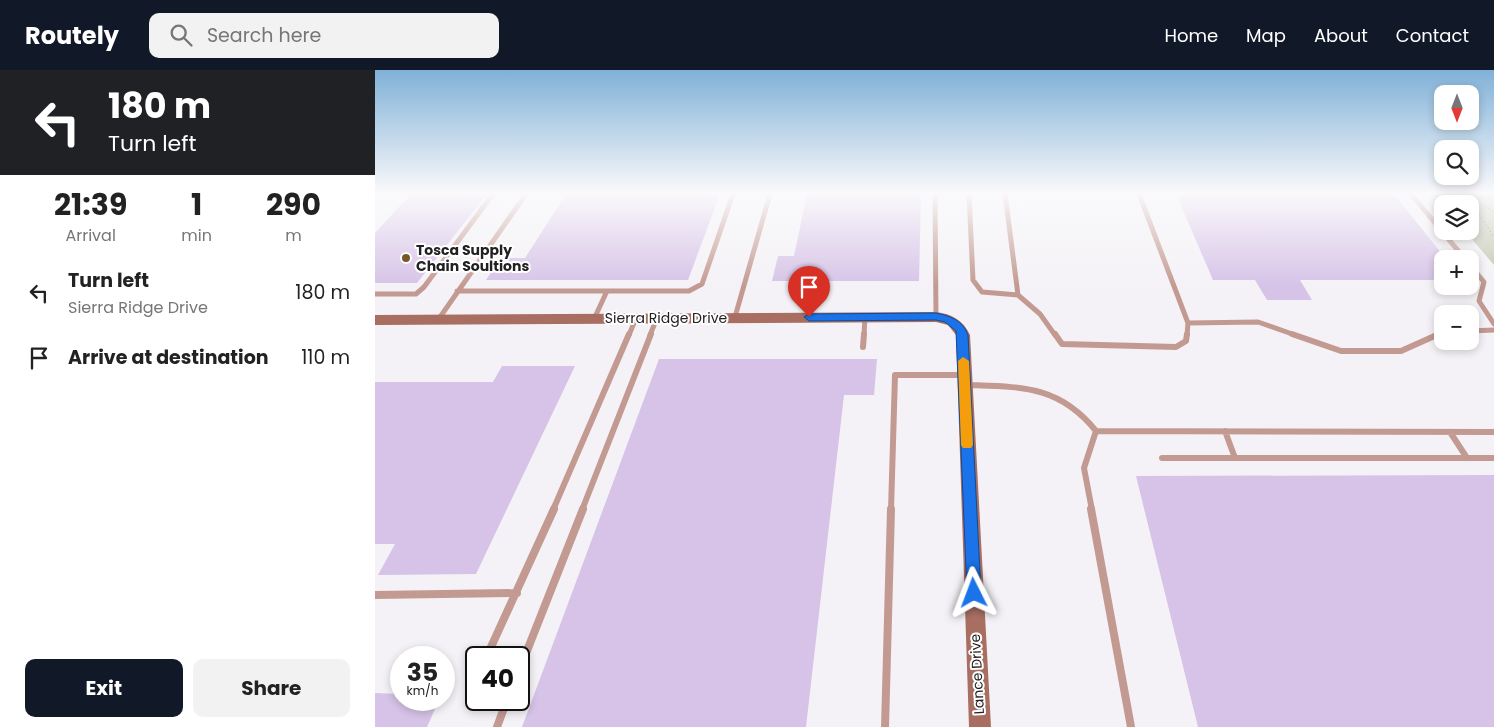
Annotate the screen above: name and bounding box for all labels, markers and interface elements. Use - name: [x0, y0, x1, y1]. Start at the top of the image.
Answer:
- search box: [149, 13, 499, 58]
- text: Routely: [25, 19, 119, 52]
- icon: search: [167, 21, 195, 49]
- text: Search here: [207, 22, 321, 49]
- text: Home: [1164, 23, 1218, 48]
- text: Map: [1246, 23, 1286, 48]
- text: About: [1314, 23, 1368, 48]
- text: Contact: [1396, 23, 1469, 48]
- text: 180 m: [108, 81, 211, 130]
- north arrow: [1434, 85, 1479, 130]
- map controls: [1434, 85, 1479, 350]
- icon: left: [25, 90, 90, 155]
- text: Turn left: [108, 128, 196, 159]
- button: search: [1434, 140, 1479, 185]
- text: 21:39: [54, 183, 127, 226]
- text: 1: [191, 183, 202, 226]
- text: 290: [266, 183, 321, 226]
- button: layers: [1434, 195, 1479, 240]
- text: Arrival: [65, 224, 116, 247]
- text: min: [181, 224, 212, 247]
- text: m: [285, 224, 302, 247]
- place label: Tosca Supply Chain Soultions: [416, 240, 529, 276]
- button: +: [1434, 250, 1479, 295]
- marker: Tosca Supply Chain Soultions: [400, 252, 412, 264]
- pin: [788, 266, 830, 317]
- text: Turn left: [68, 267, 149, 294]
- icon: arrive: [795, 273, 823, 301]
- icon: left: [25, 279, 53, 307]
- text: 180 m: [295, 279, 350, 306]
- text: Sierra Ridge Drive: [68, 296, 208, 319]
- button: −: [1434, 305, 1479, 350]
- street label: Sierra Ridge Drive: [605, 308, 728, 328]
- icon: arrive: [25, 344, 53, 372]
- text: Arrive at destination: [68, 344, 269, 371]
- text: 110 m: [301, 344, 350, 371]
- position arrow: [947, 566, 999, 618]
- street label: Lance Drive: [965, 633, 989, 715]
- speed limit sign: 40: [465, 646, 530, 711]
- text: 35: [407, 655, 438, 690]
- button: Exit: [25, 659, 183, 717]
- button: Share: [193, 659, 350, 717]
- text: km/h: [407, 682, 438, 699]

